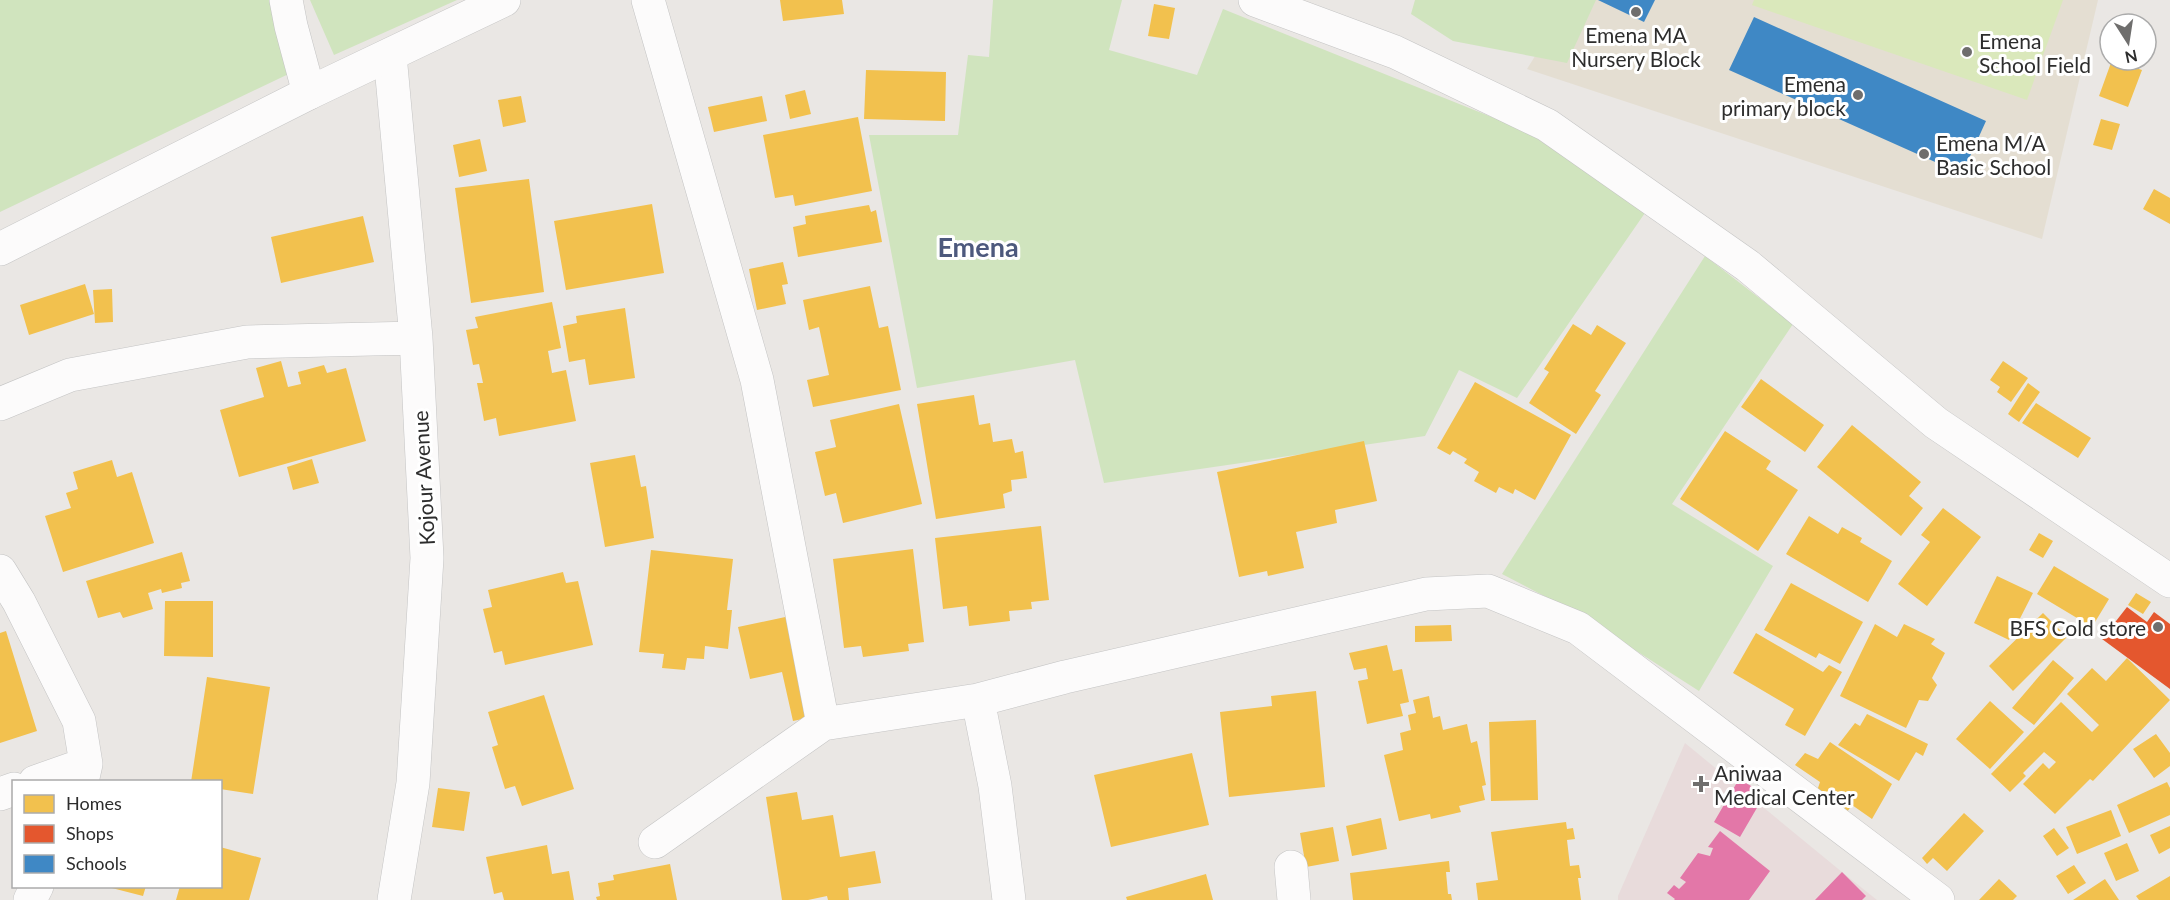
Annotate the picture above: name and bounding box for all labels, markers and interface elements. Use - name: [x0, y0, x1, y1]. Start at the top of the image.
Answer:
- marker: Emena MA Nursery Block: [1629, 5, 1643, 19]
- north arrow: [2098, 12, 2158, 72]
- place label: Emena MA Nursery Block: [1571, 22, 1701, 71]
- place label: Emena School Field: [1979, 28, 2091, 77]
- marker: Emena School Field: [1960, 45, 1974, 59]
- text: N: [2123, 47, 2139, 68]
- place label: Emena primary block: [1721, 71, 1846, 120]
- marker: Emena primary block: [1851, 88, 1865, 102]
- place label: Emena M/A Basic School: [1936, 130, 2051, 179]
- marker: Emena M/A Basic School: [1917, 147, 1931, 161]
- district label: Emena: [937, 230, 1019, 263]
- street label: Kojour Avenue: [407, 410, 439, 546]
- place label: BFS Cold store: [2010, 615, 2146, 640]
- marker: BFS Cold store: [2151, 620, 2165, 634]
- place label: Aniwaa Medical Center: [1714, 760, 1855, 809]
- marker: Aniwaa Medical Center: [1692, 775, 1710, 793]
- legend: [12, 780, 222, 888]
- text: Homes: [66, 792, 122, 814]
- text: Shops: [66, 822, 114, 844]
- text: Schools: [66, 852, 127, 874]

